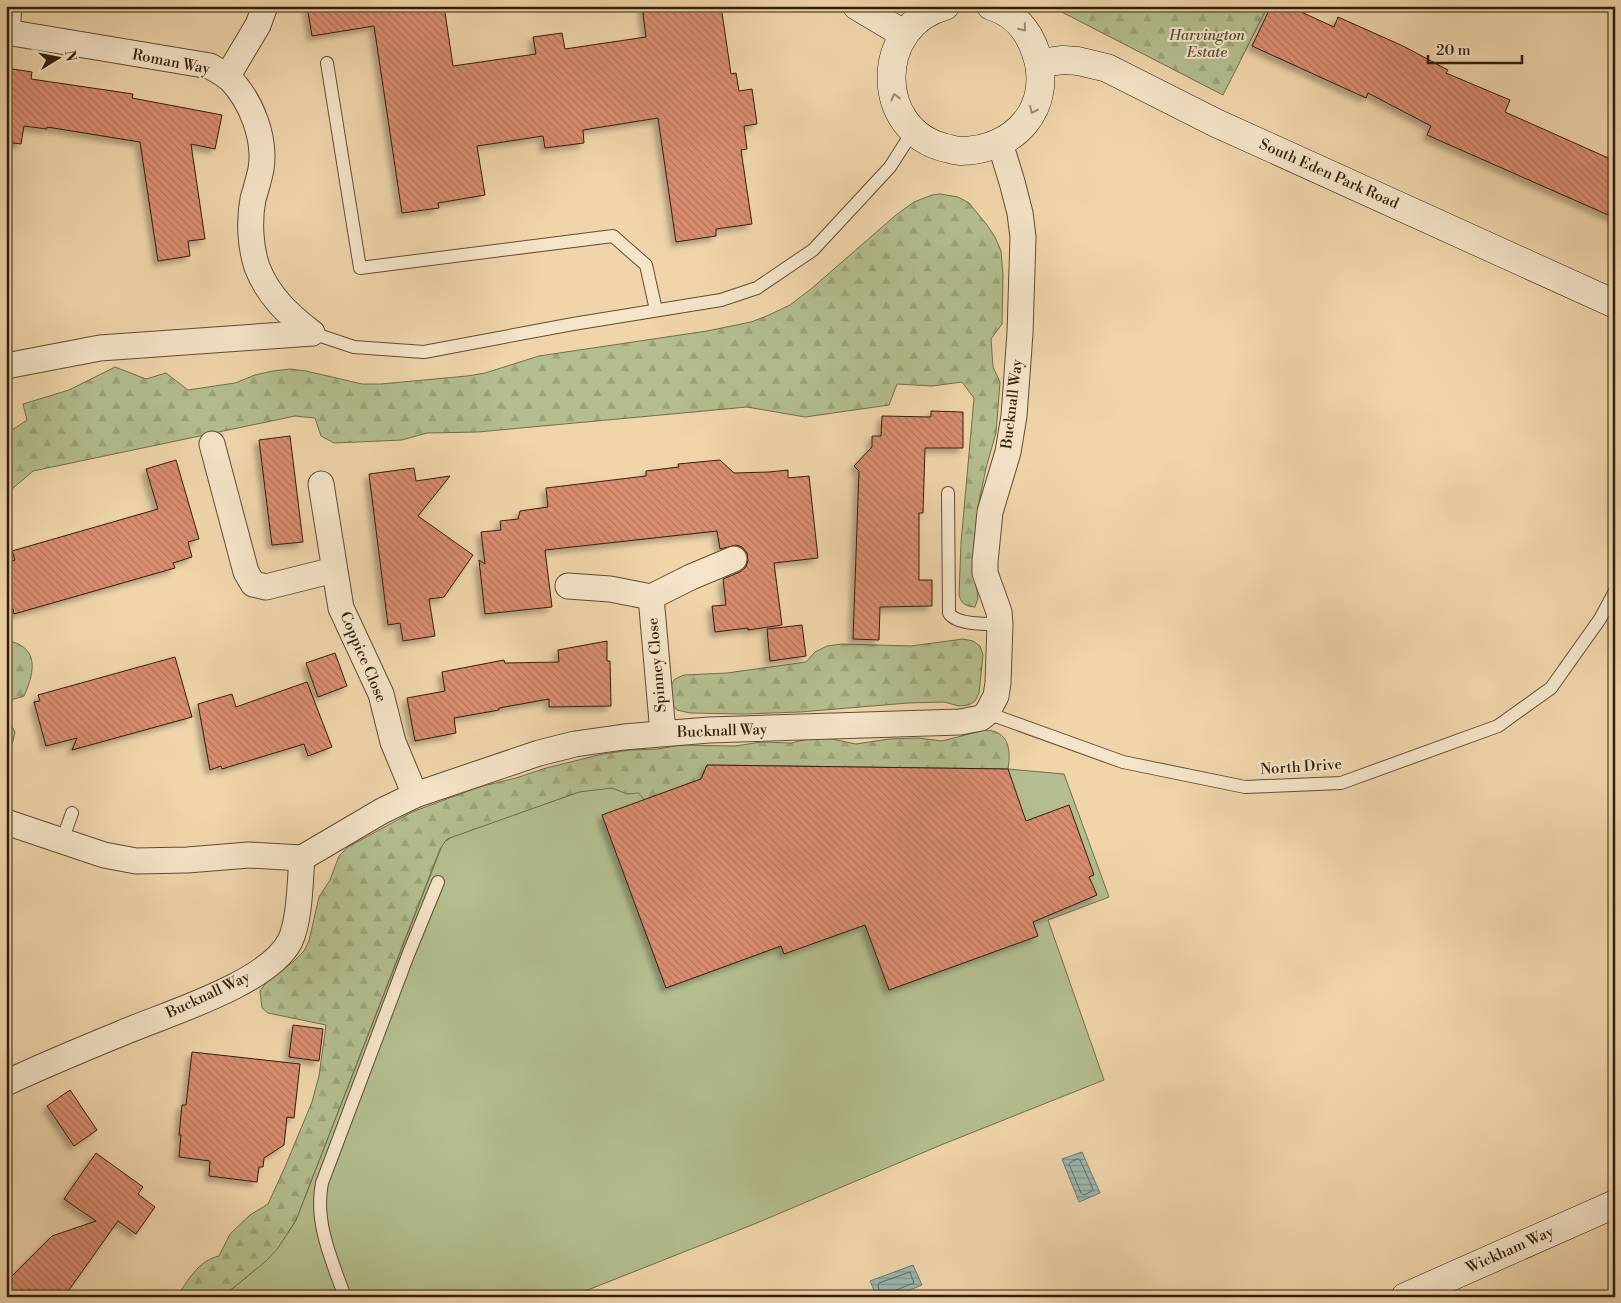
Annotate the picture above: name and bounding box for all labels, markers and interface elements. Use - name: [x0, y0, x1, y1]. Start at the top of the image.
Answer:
- one-way arrow: [1017, 22, 1025, 31]
- park label: Harvington Estate: [1168, 26, 1246, 62]
- north arrow: [32, 32, 82, 82]
- scale bar: [1428, 32, 1522, 64]
- text: 20 m: [1436, 41, 1471, 60]
- street label: Roman Way: [130, 45, 212, 79]
- text: N: [60, 49, 80, 63]
- one-way arrow: [890, 93, 901, 102]
- one-way arrow: [1029, 105, 1040, 114]
- street label: South Eden Park Road: [1256, 135, 1402, 214]
- street label: Bucknall Way: [997, 357, 1027, 451]
- street label: Coppice Close: [335, 609, 391, 705]
- street label: Spinney Close: [643, 617, 671, 713]
- street label: Bucknall Way: [675, 720, 768, 742]
- street label: North Drive: [1259, 755, 1343, 779]
- street label: Bucknall Way: [162, 967, 254, 1023]
- street label: Wickham Way: [1462, 1222, 1557, 1278]

